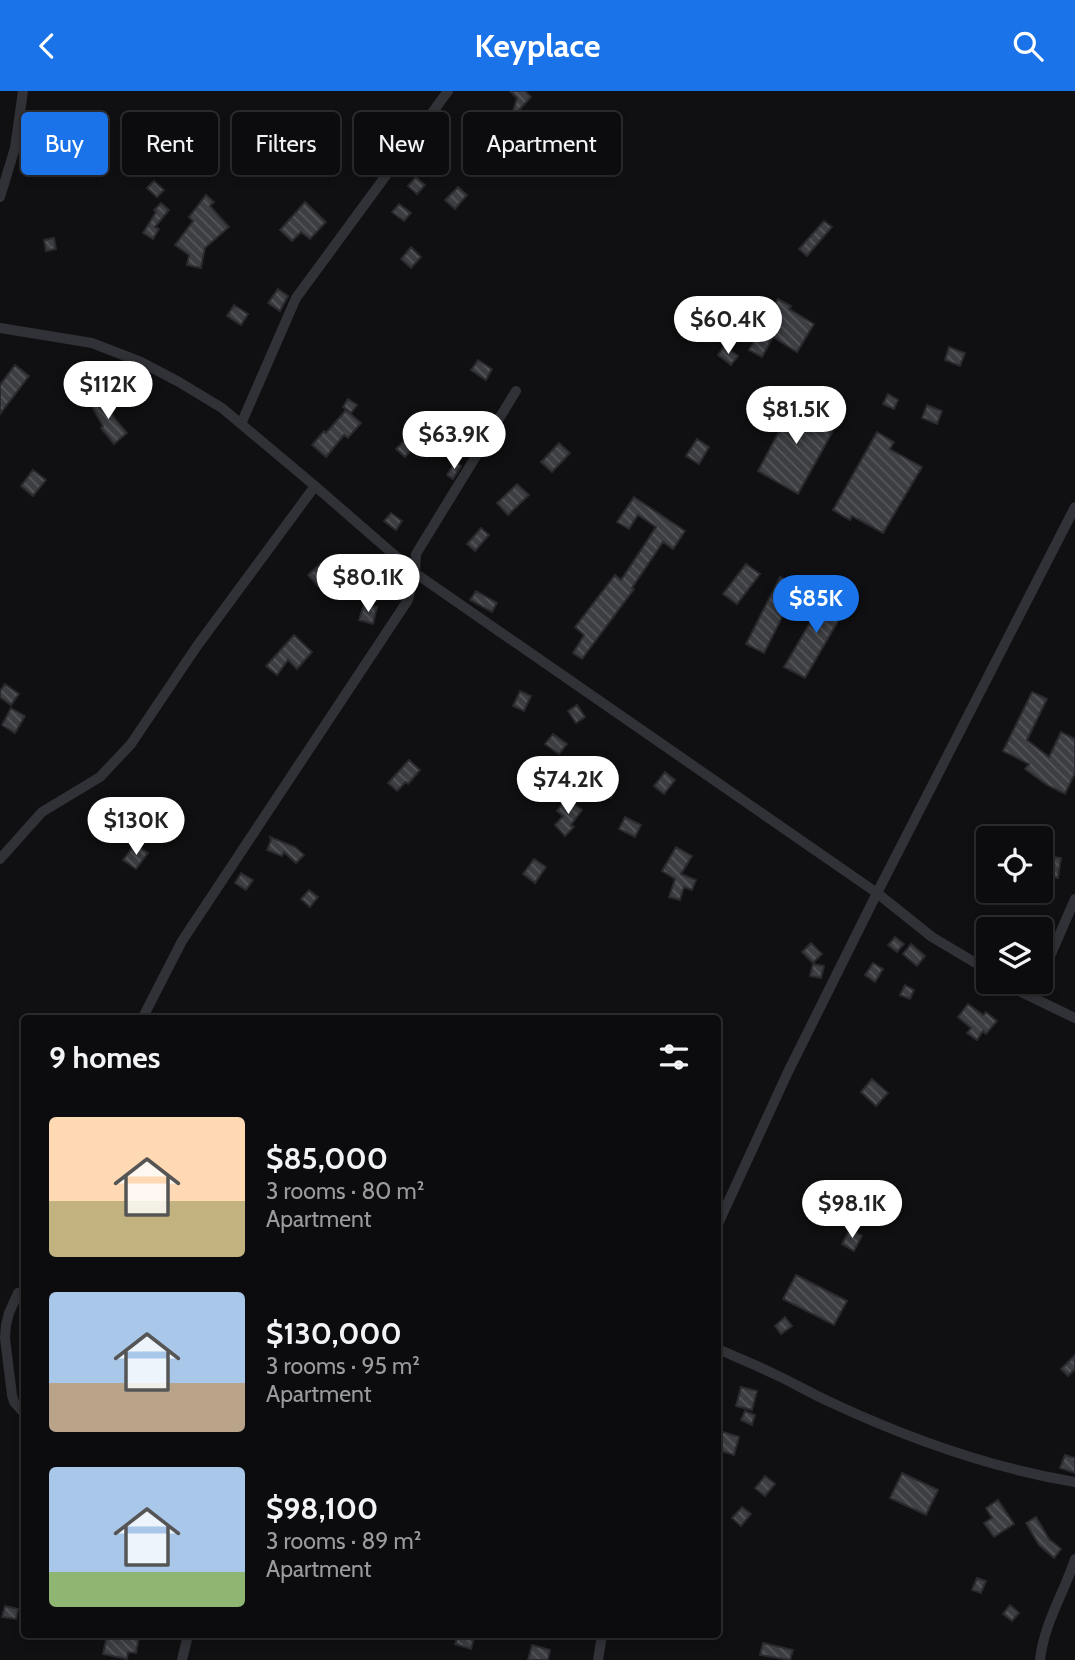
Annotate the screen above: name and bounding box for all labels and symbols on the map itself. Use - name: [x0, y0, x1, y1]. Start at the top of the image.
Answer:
- pin: $60.4K: [671, 296, 785, 356]
- pin: $112K: [59, 361, 157, 421]
- pin: $81.5K: [739, 387, 853, 446]
- pin: $63.9K: [397, 411, 511, 471]
- pin: $80.1K: [311, 554, 425, 614]
- pin: $85K: [775, 575, 857, 635]
- pin: $74.2K: [511, 757, 625, 816]
- pin: $130K: [87, 797, 185, 857]
- pin: $98.1K: [795, 1181, 909, 1240]

